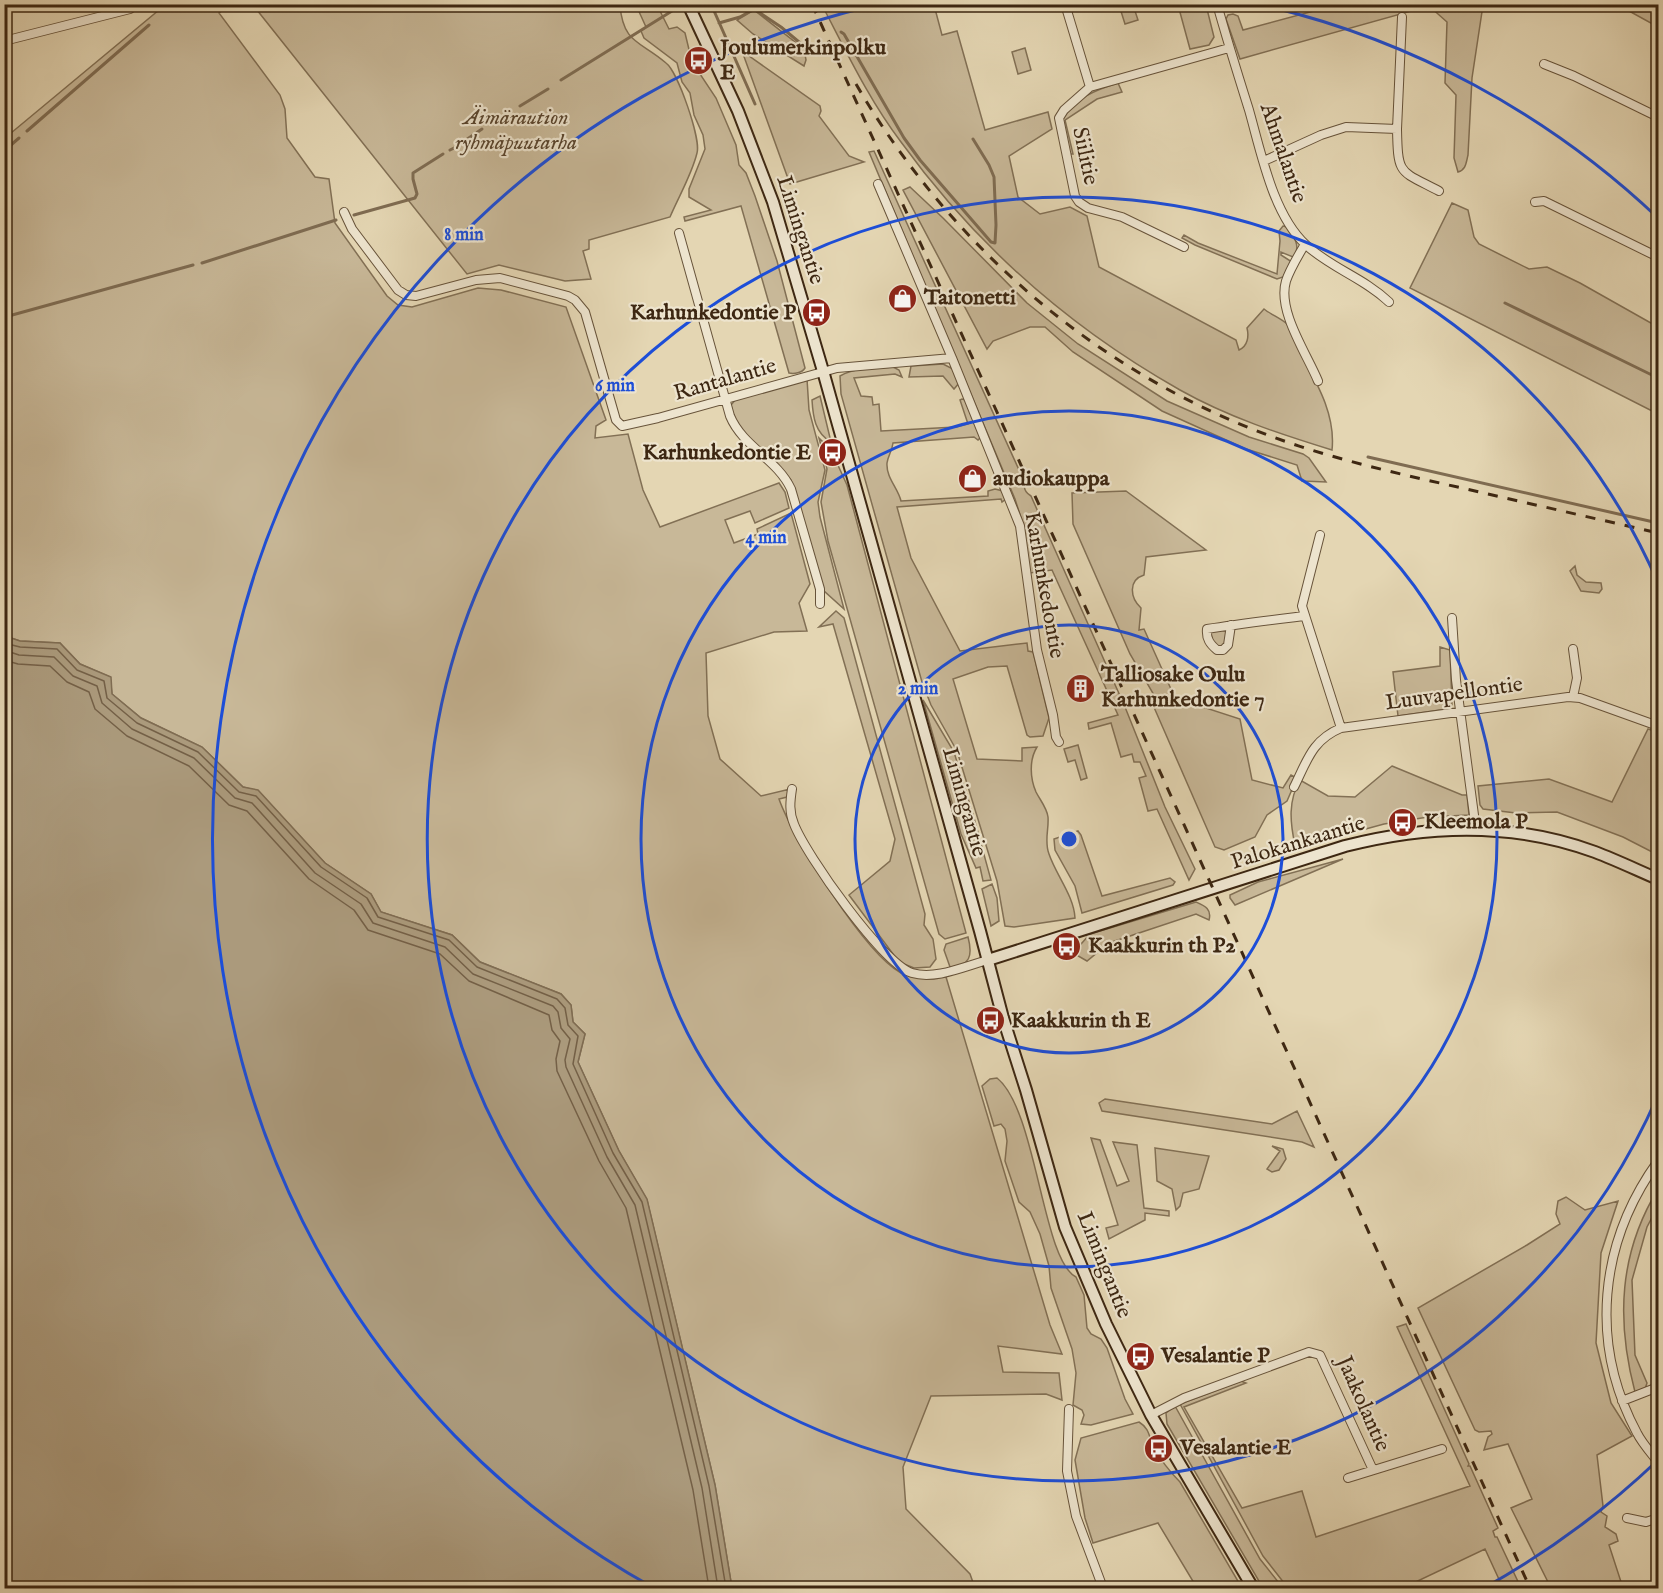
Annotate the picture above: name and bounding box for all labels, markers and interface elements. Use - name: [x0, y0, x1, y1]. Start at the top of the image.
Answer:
- place label: Joulumerkinpolku E: [717, 34, 887, 87]
- bus stop icon: Joulumerkinpolku E: [683, 45, 715, 77]
- street label: Ahmalantie: [1253, 98, 1313, 207]
- park label: Äimäraution ryhmäpuutarha: [455, 104, 577, 157]
- street label: Siilitie: [1065, 125, 1105, 187]
- street label: Limingantie: [769, 172, 831, 288]
- text: 8 min: [444, 224, 484, 247]
- shop icon: Taitonetti: [887, 282, 919, 314]
- place label: Taitonetti: [923, 284, 1016, 312]
- bus stop icon: Karhunkedontie P: [801, 297, 833, 329]
- place label: Karhunkedontie P: [630, 299, 796, 327]
- street label: Rantalantie: [670, 352, 780, 408]
- text: 6 min: [595, 375, 635, 398]
- bus stop icon: Karhunkedontie E: [816, 437, 848, 469]
- place label: Karhunkedontie E: [643, 439, 812, 467]
- shop icon: audiokauppa: [956, 463, 988, 495]
- place label: audiokauppa: [993, 465, 1110, 493]
- street label: Karhunkedontie: [1017, 509, 1071, 661]
- text: 4 min: [745, 527, 787, 550]
- place label: Talliosake Oulu Karhunkedontie 7: [1100, 661, 1265, 714]
- street label: Luuvapellontie: [1383, 670, 1525, 718]
- building icon: Talliosake Oulu Karhunkedontie 7: [1064, 672, 1096, 704]
- text: 2 min: [898, 678, 939, 701]
- street label: Limingantie: [935, 744, 993, 860]
- bus stop icon: Kleemola P: [1387, 806, 1419, 838]
- place label: Kleemola P: [1424, 808, 1528, 836]
- street label: Palokankaantie: [1228, 809, 1368, 877]
- centre of rings: [1059, 829, 1079, 849]
- bus stop icon: Kaakkurin th P2: [1051, 930, 1083, 962]
- place label: Kaakkurin th P2: [1088, 932, 1235, 960]
- bus stop icon: Kaakkurin th E: [974, 1005, 1006, 1037]
- place label: Kaakkurin th E: [1011, 1007, 1151, 1035]
- street label: Limingantie: [1070, 1208, 1138, 1322]
- bus stop icon: Vesalantie P: [1124, 1340, 1156, 1372]
- place label: Vesalantie P: [1160, 1342, 1270, 1370]
- street label: Jaakolantie: [1328, 1349, 1396, 1456]
- bus stop icon: Vesalantie E: [1143, 1432, 1175, 1464]
- place label: Vesalantie E: [1179, 1434, 1292, 1462]

